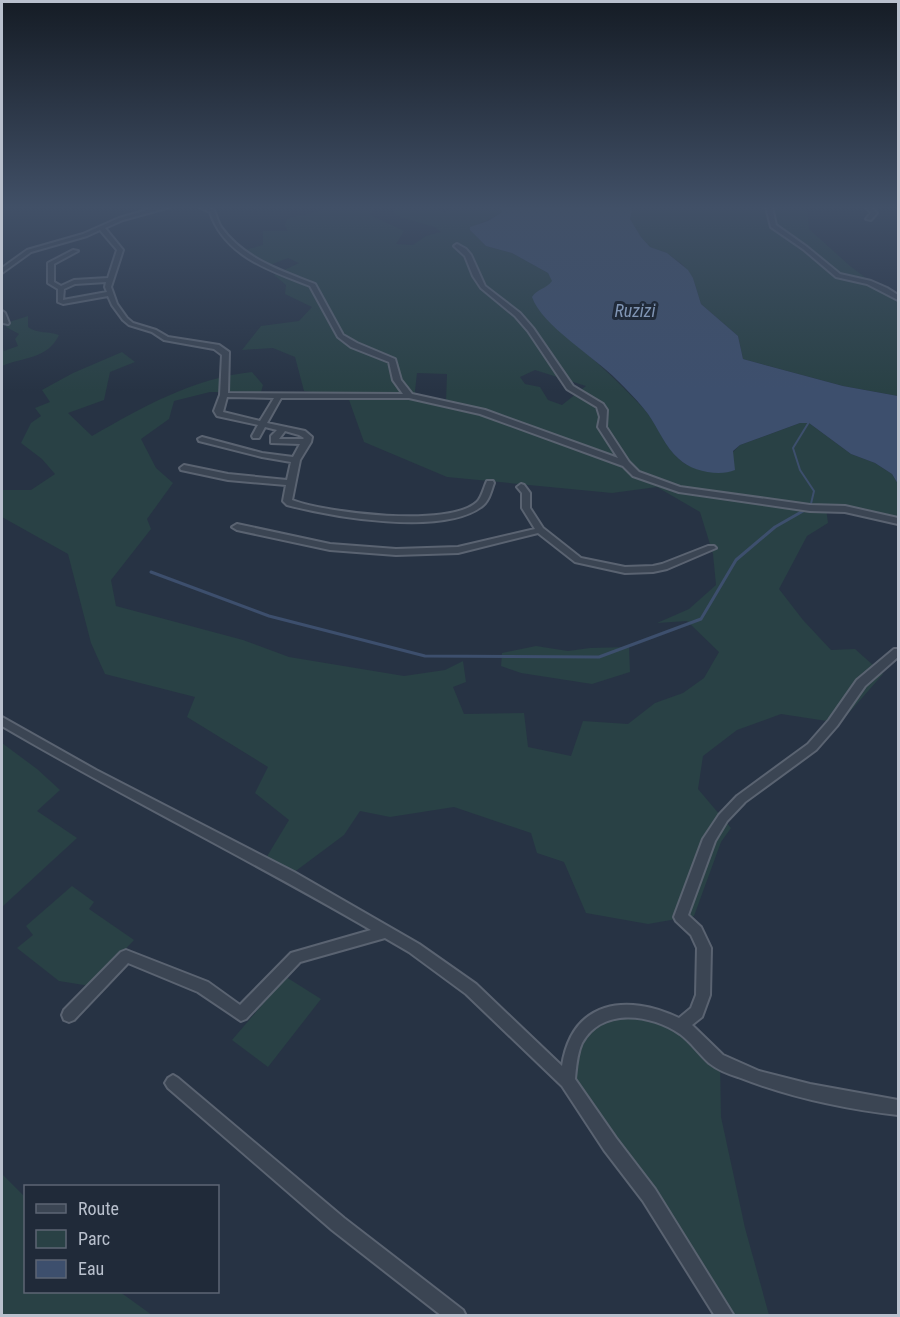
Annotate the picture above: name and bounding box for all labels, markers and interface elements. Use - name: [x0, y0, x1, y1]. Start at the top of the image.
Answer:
- water label: Ruzizi: [614, 300, 657, 321]
- legend: [24, 1185, 219, 1293]
- text: Route: [78, 1198, 119, 1219]
- text: Parc: [78, 1228, 110, 1249]
- text: Eau: [78, 1258, 104, 1279]

